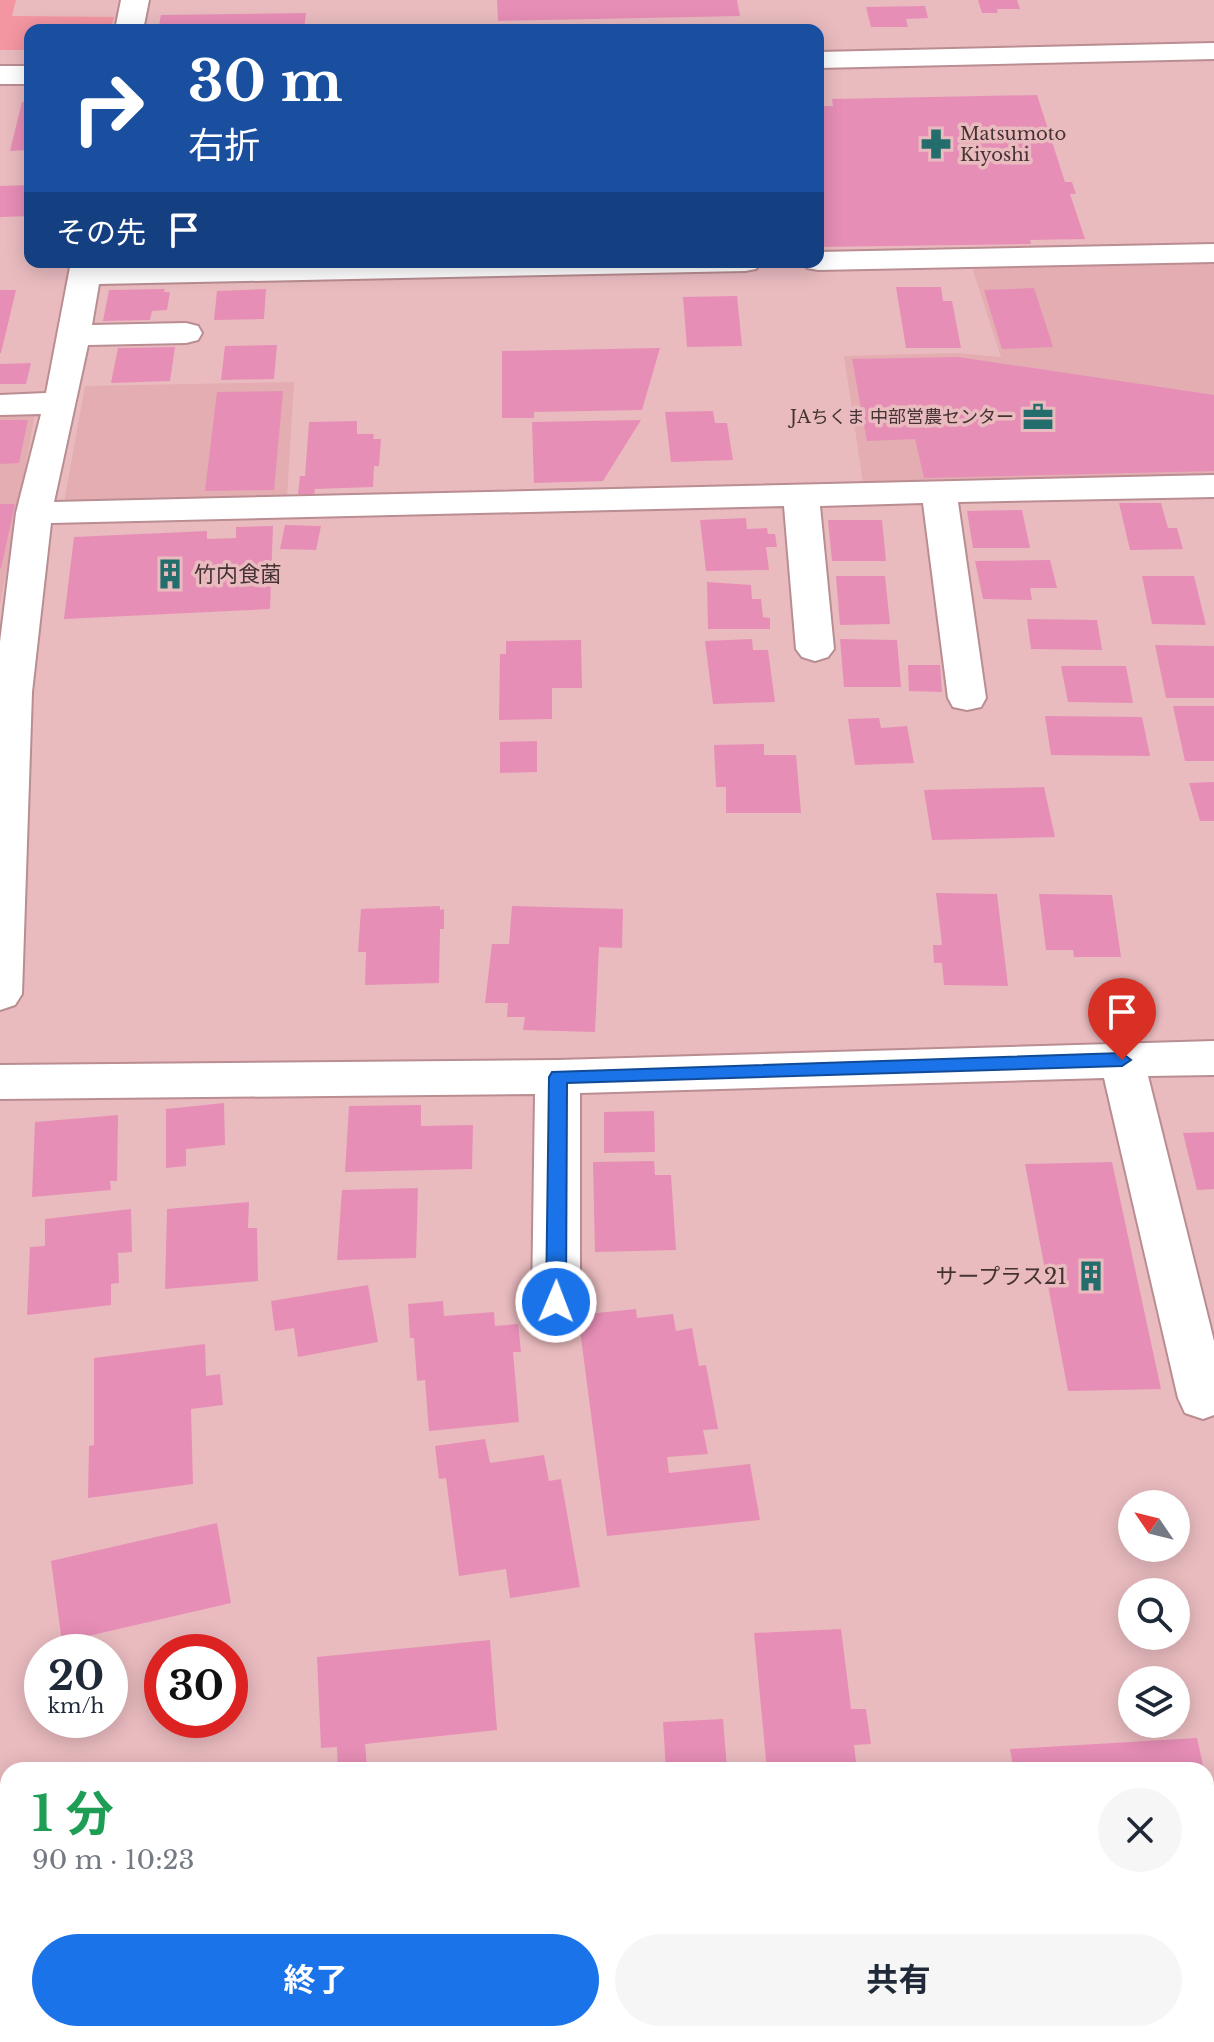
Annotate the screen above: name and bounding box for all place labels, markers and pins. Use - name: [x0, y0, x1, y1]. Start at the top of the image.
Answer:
- place label: Matsumoto Kiyoshi: [960, 123, 1066, 166]
- pharmacy icon: Matsumoto Kiyoshi: [919, 127, 953, 161]
- office icon: JAちくま 中部営農センター: [1021, 400, 1055, 434]
- place label: JAちくま 中部営農センター: [788, 406, 1014, 428]
- building icon: 竹内食菌: [153, 557, 187, 591]
- place label: 竹内食菌: [194, 561, 282, 588]
- pin: [1088, 978, 1156, 1060]
- building icon: サープラス21: [1074, 1259, 1108, 1293]
- place label: サープラス21: [935, 1263, 1067, 1290]

